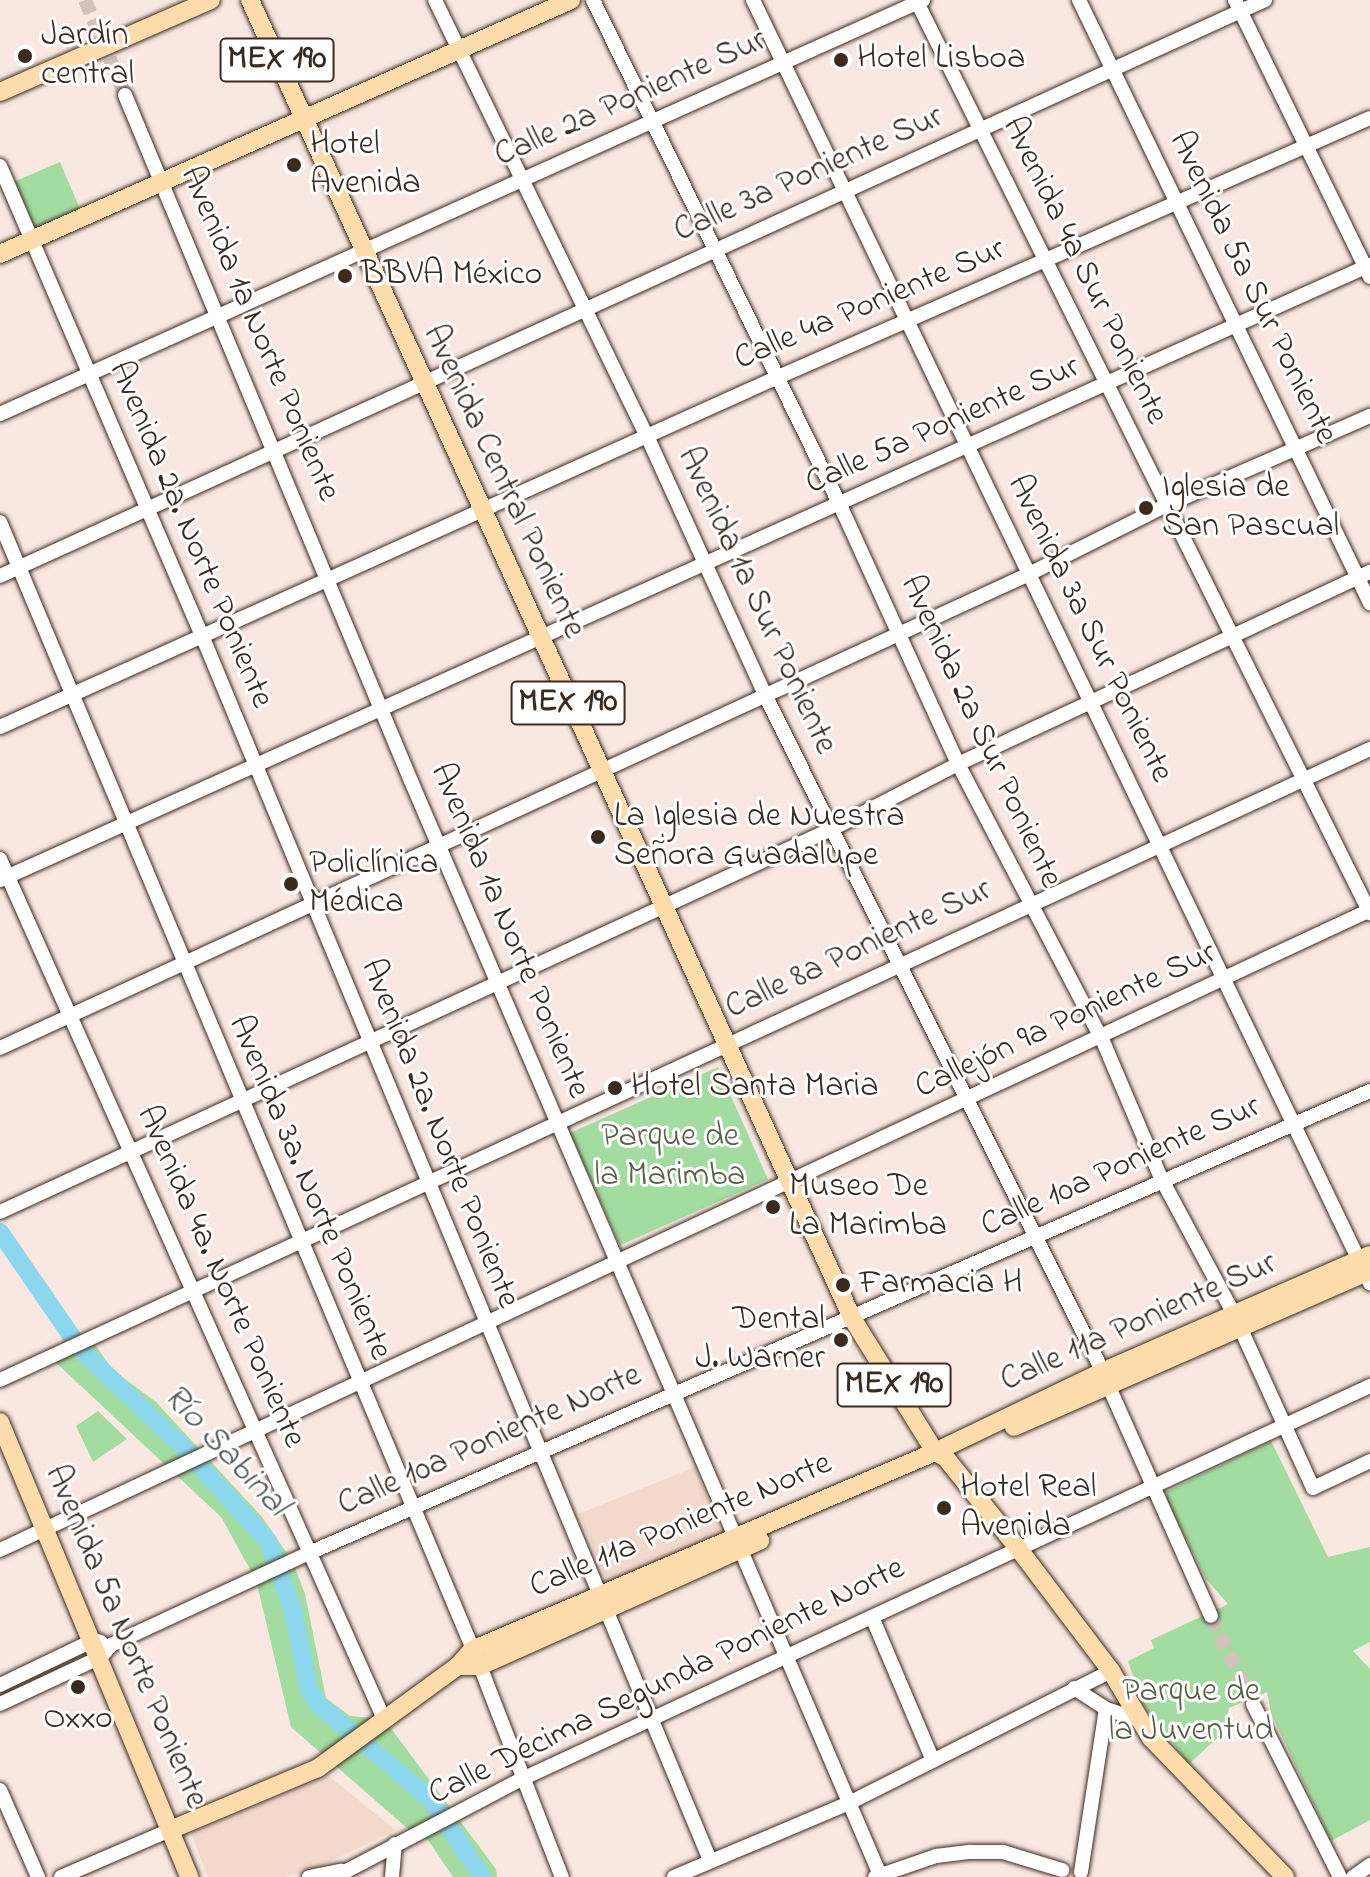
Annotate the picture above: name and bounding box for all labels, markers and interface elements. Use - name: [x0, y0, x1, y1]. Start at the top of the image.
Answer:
- place label: Jardín central: [41, 16, 134, 96]
- street label: Calle 2a Poniente Sur: [489, 21, 773, 177]
- road number: MEX 190: [219, 32, 335, 88]
- place label: Hotel Lisboa: [857, 40, 1025, 80]
- marker: Jardín central: [16, 47, 34, 65]
- marker: Hotel Lisboa: [832, 51, 850, 69]
- street label: Calle 3a Poniente Sur: [668, 97, 950, 253]
- street label: Avenida 4a Sur Poniente: [992, 111, 1176, 431]
- place label: Hotel Avenida: [310, 125, 421, 204]
- street label: Avenida 5a Sur Poniente: [1159, 125, 1345, 451]
- marker: Hotel Avenida: [285, 156, 303, 174]
- street label: Avenida 1a Norte Poniente: [170, 160, 348, 508]
- street label: Calle 4a Poniente Sur: [728, 230, 1012, 380]
- place label: BBVA México: [361, 256, 542, 296]
- marker: BBVA México: [336, 267, 354, 285]
- street label: Avenida Central Poniente: [412, 319, 594, 645]
- street label: Calle 5a Poniente Sur: [800, 347, 1086, 505]
- street label: Avenida 2a. Norte Poniente: [98, 355, 282, 715]
- street label: Avenida 1a Sur Poniente: [667, 441, 845, 761]
- place label: Iglesia de San Pascual: [1162, 468, 1339, 548]
- street label: Avenida 3a Sur Poniente: [997, 469, 1181, 789]
- marker: Iglesia de San Pascual: [1137, 499, 1155, 517]
- street label: Avenida 2a Sur Poniente: [890, 569, 1070, 895]
- road number: MEX 190: [510, 675, 626, 731]
- street label: Avenida 1a Norte Poniente: [420, 757, 598, 1105]
- place label: La Iglesia de Nuestra Señora Guadalupe: [614, 797, 905, 876]
- marker: La Iglesia de Nuestra Señora Guadalupe: [589, 828, 607, 846]
- place label: Policlínica Médica: [309, 844, 438, 924]
- street label: Calle 8a Poniente Sur: [719, 870, 999, 1030]
- marker: Policlínica Médica: [280, 873, 302, 895]
- street label: Callejón 9a Poniente Sur: [909, 933, 1223, 1109]
- street label: Avenida 2a. Norte Poniente: [350, 953, 528, 1315]
- street label: Avenida 3a. Norte Poniente: [218, 1010, 400, 1366]
- place label: Hotel Santa Maria: [631, 1068, 879, 1108]
- marker: Hotel Santa Maria: [606, 1079, 624, 1097]
- street label: Calle 10a Poniente Sur: [975, 1087, 1267, 1247]
- street label: Avenida 4a. Norte Poniente: [126, 1100, 314, 1454]
- park label: Parque de la Marimba: [595, 1117, 745, 1196]
- place label: Museo De La Marimba: [789, 1167, 947, 1246]
- marker: Museo De La Marimba: [764, 1198, 782, 1216]
- street label: Calle 11a Poniente Sur: [995, 1244, 1283, 1402]
- place label: Farmacia H: [859, 1265, 1023, 1305]
- marker: Farmacia H: [834, 1276, 852, 1294]
- place label: Dental J. Warner: [695, 1300, 825, 1380]
- marker: Dental J. Warner: [832, 1331, 850, 1349]
- street label: Calle 10a Poniente Norte: [332, 1356, 648, 1526]
- road number: MEX 190: [836, 1357, 952, 1413]
- water label: Río Sabinal: [153, 1376, 297, 1526]
- street label: Calle 11a Poniente Norte: [524, 1444, 838, 1608]
- street label: Avenida 5a Norte Poniente: [34, 1459, 216, 1815]
- place label: Hotel Real Avenida: [960, 1468, 1096, 1548]
- marker: Hotel Real Avenida: [935, 1499, 953, 1517]
- street label: Calle Décima Segunda Poniente Norte: [422, 1549, 912, 1815]
- park label: Parque de la Juventud: [1109, 1672, 1273, 1752]
- marker: Oxxo: [69, 1678, 87, 1696]
- place label: Oxxo: [43, 1700, 113, 1740]

